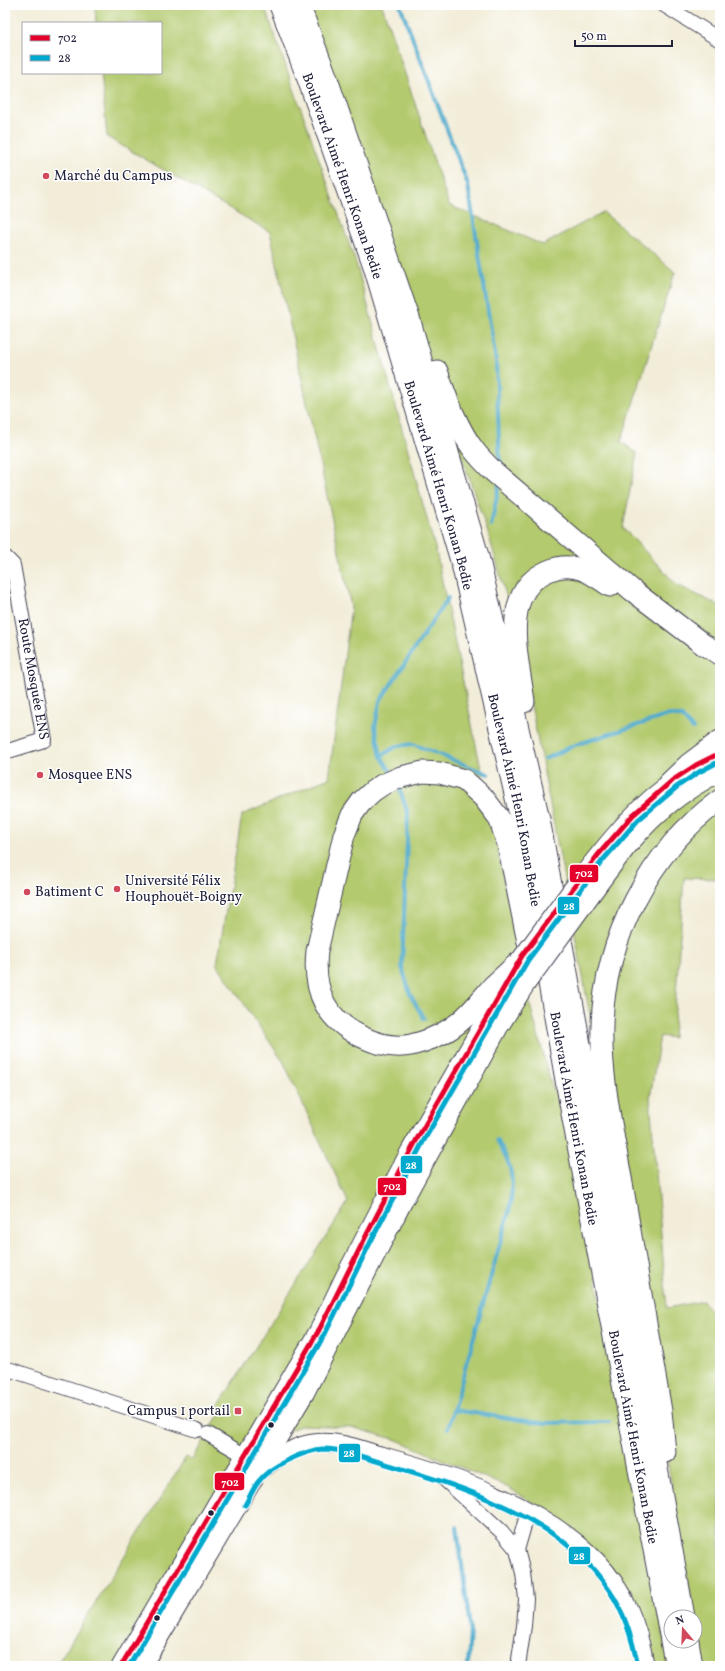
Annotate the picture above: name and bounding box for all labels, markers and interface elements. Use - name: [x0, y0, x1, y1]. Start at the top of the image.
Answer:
- legend: [22, 22, 162, 74]
- scale bar: [575, 22, 672, 48]
- text: 50 m: [581, 29, 607, 45]
- text: 702: [58, 31, 77, 47]
- text: 28: [58, 51, 71, 67]
- street label: Boulevard Aimé Henri Konan Bedie: [297, 70, 387, 282]
- place label: Marché du Campus: [54, 167, 173, 186]
- marker: Marché du Campus: [41, 171, 51, 181]
- street label: Boulevard Aimé Henri Konan Bedie: [399, 378, 477, 592]
- street label: Route Mosquée ENS: [13, 617, 53, 741]
- street label: Boulevard Aimé Henri Konan Bedie: [483, 692, 545, 908]
- place label: Mosquee ENS: [48, 766, 132, 785]
- marker: Mosquee ENS: [35, 770, 45, 780]
- line badge: 702: [569, 864, 599, 883]
- text: 702: [575, 867, 593, 882]
- place label: Université Félix Houphouët-Boigny: [125, 872, 243, 907]
- place label: Batiment C: [35, 883, 104, 902]
- marker: Université Félix Houphouët-Boigny: [112, 884, 122, 894]
- marker: Batiment C: [22, 887, 32, 897]
- line badge: 28: [557, 896, 580, 915]
- text: 28: [563, 900, 575, 915]
- street label: Boulevard Aimé Henri Konan Bedie: [545, 1010, 602, 1227]
- line badge: 28: [400, 1155, 423, 1174]
- text: 28: [405, 1159, 417, 1174]
- line badge: 702: [377, 1177, 407, 1196]
- text: 702: [383, 1180, 401, 1195]
- street label: Boulevard Aimé Henri Konan Bedie: [603, 1329, 662, 1546]
- place label: Campus 1 portail: [127, 1402, 230, 1421]
- marker: Campus 1 portail: [233, 1406, 243, 1416]
- unlabelled marker: [266, 1420, 276, 1430]
- line badge: 28: [338, 1443, 361, 1463]
- text: 28: [343, 1447, 355, 1462]
- line badge: 702: [214, 1472, 245, 1491]
- text: 702: [221, 1476, 239, 1491]
- unlabelled marker: [206, 1508, 216, 1518]
- line badge: 28: [568, 1546, 591, 1565]
- text: 28: [573, 1550, 585, 1565]
- north arrow: [663, 1609, 703, 1649]
- unlabelled marker: [152, 1613, 162, 1623]
- text: N: [674, 1613, 686, 1629]

